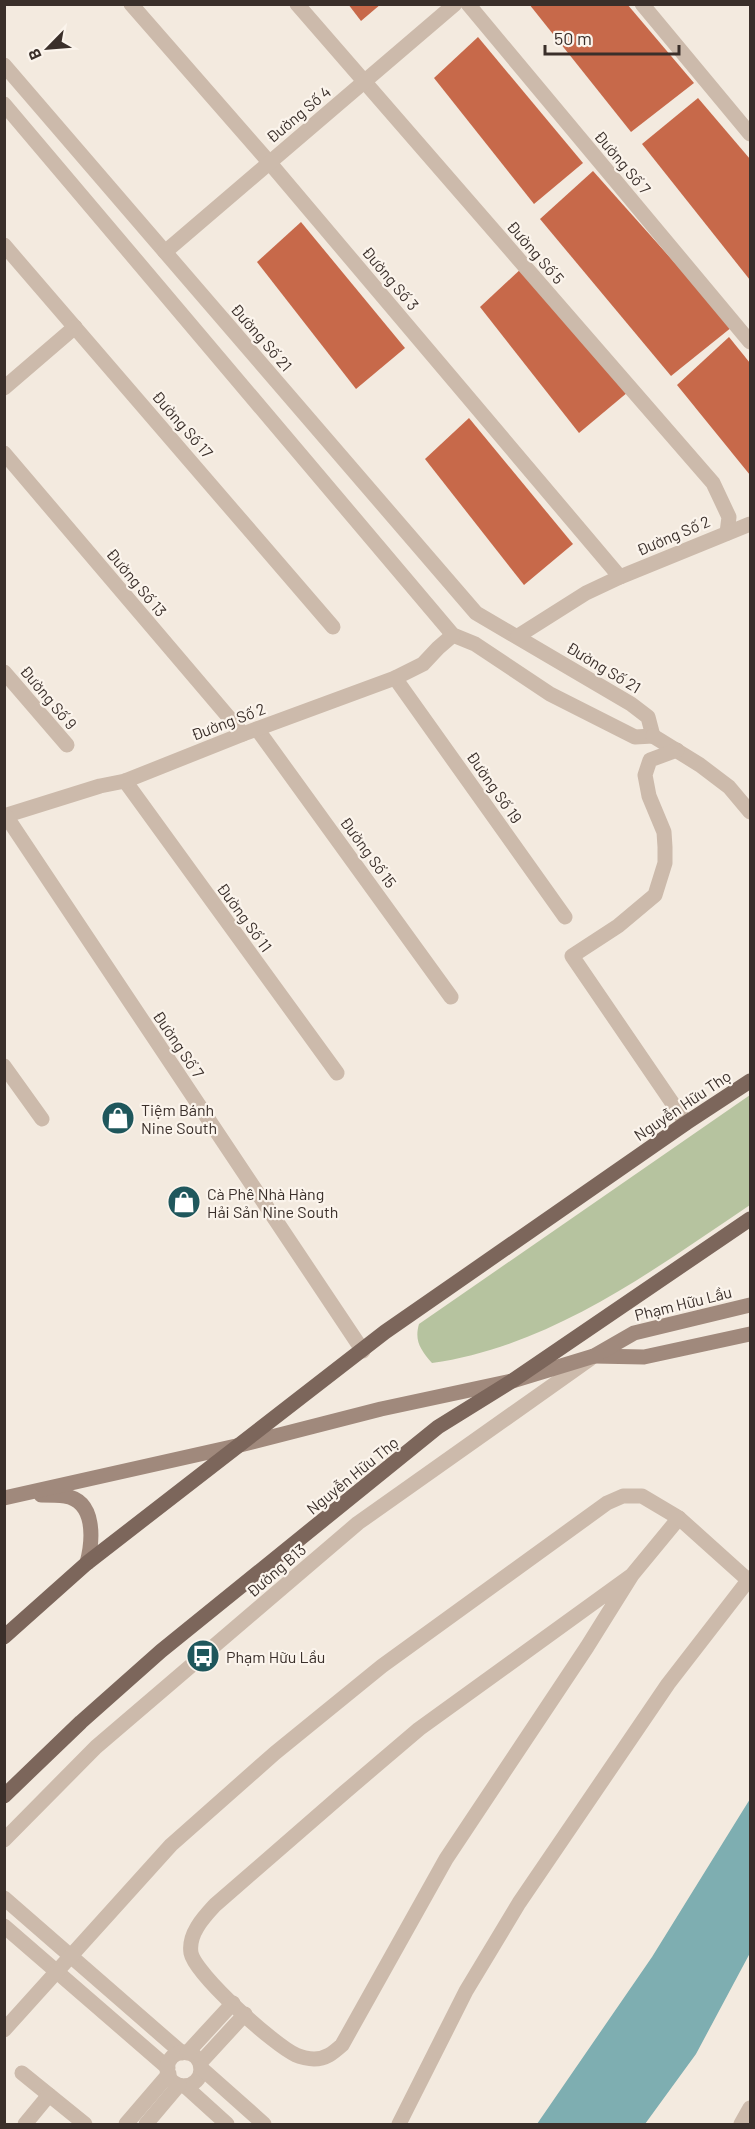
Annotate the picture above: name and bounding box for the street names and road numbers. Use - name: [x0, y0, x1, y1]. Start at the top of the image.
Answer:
- street label: Đường Số 4: [262, 82, 334, 146]
- street label: Đường Số 7: [591, 126, 655, 198]
- street label: Đường Số 5: [503, 216, 569, 288]
- street label: Đường Số 3: [359, 242, 423, 314]
- street label: Đường Số 21: [227, 299, 297, 375]
- street label: Đường Số 17: [149, 387, 218, 462]
- street label: Đường Số 2: [633, 511, 713, 559]
- street label: Đường Số 13: [103, 544, 171, 620]
- street label: Đường Số 21: [563, 637, 645, 697]
- street label: Đường Số 9: [17, 661, 81, 733]
- street label: Đường Số 2: [188, 698, 268, 744]
- street label: Đường Số 19: [463, 747, 527, 827]
- street label: Đường Số 15: [337, 813, 401, 891]
- street label: Đường Số 11: [214, 879, 276, 955]
- street label: Đường Số 7: [150, 1007, 209, 1082]
- street label: Nguyễn Hữu Thọ: [630, 1066, 734, 1144]
- street label: Phạm Hữu Lầu: [632, 1282, 734, 1324]
- street label: Nguyễn Hữu Thọ: [302, 1432, 402, 1518]
- street label: Đường B13: [243, 1539, 309, 1601]

